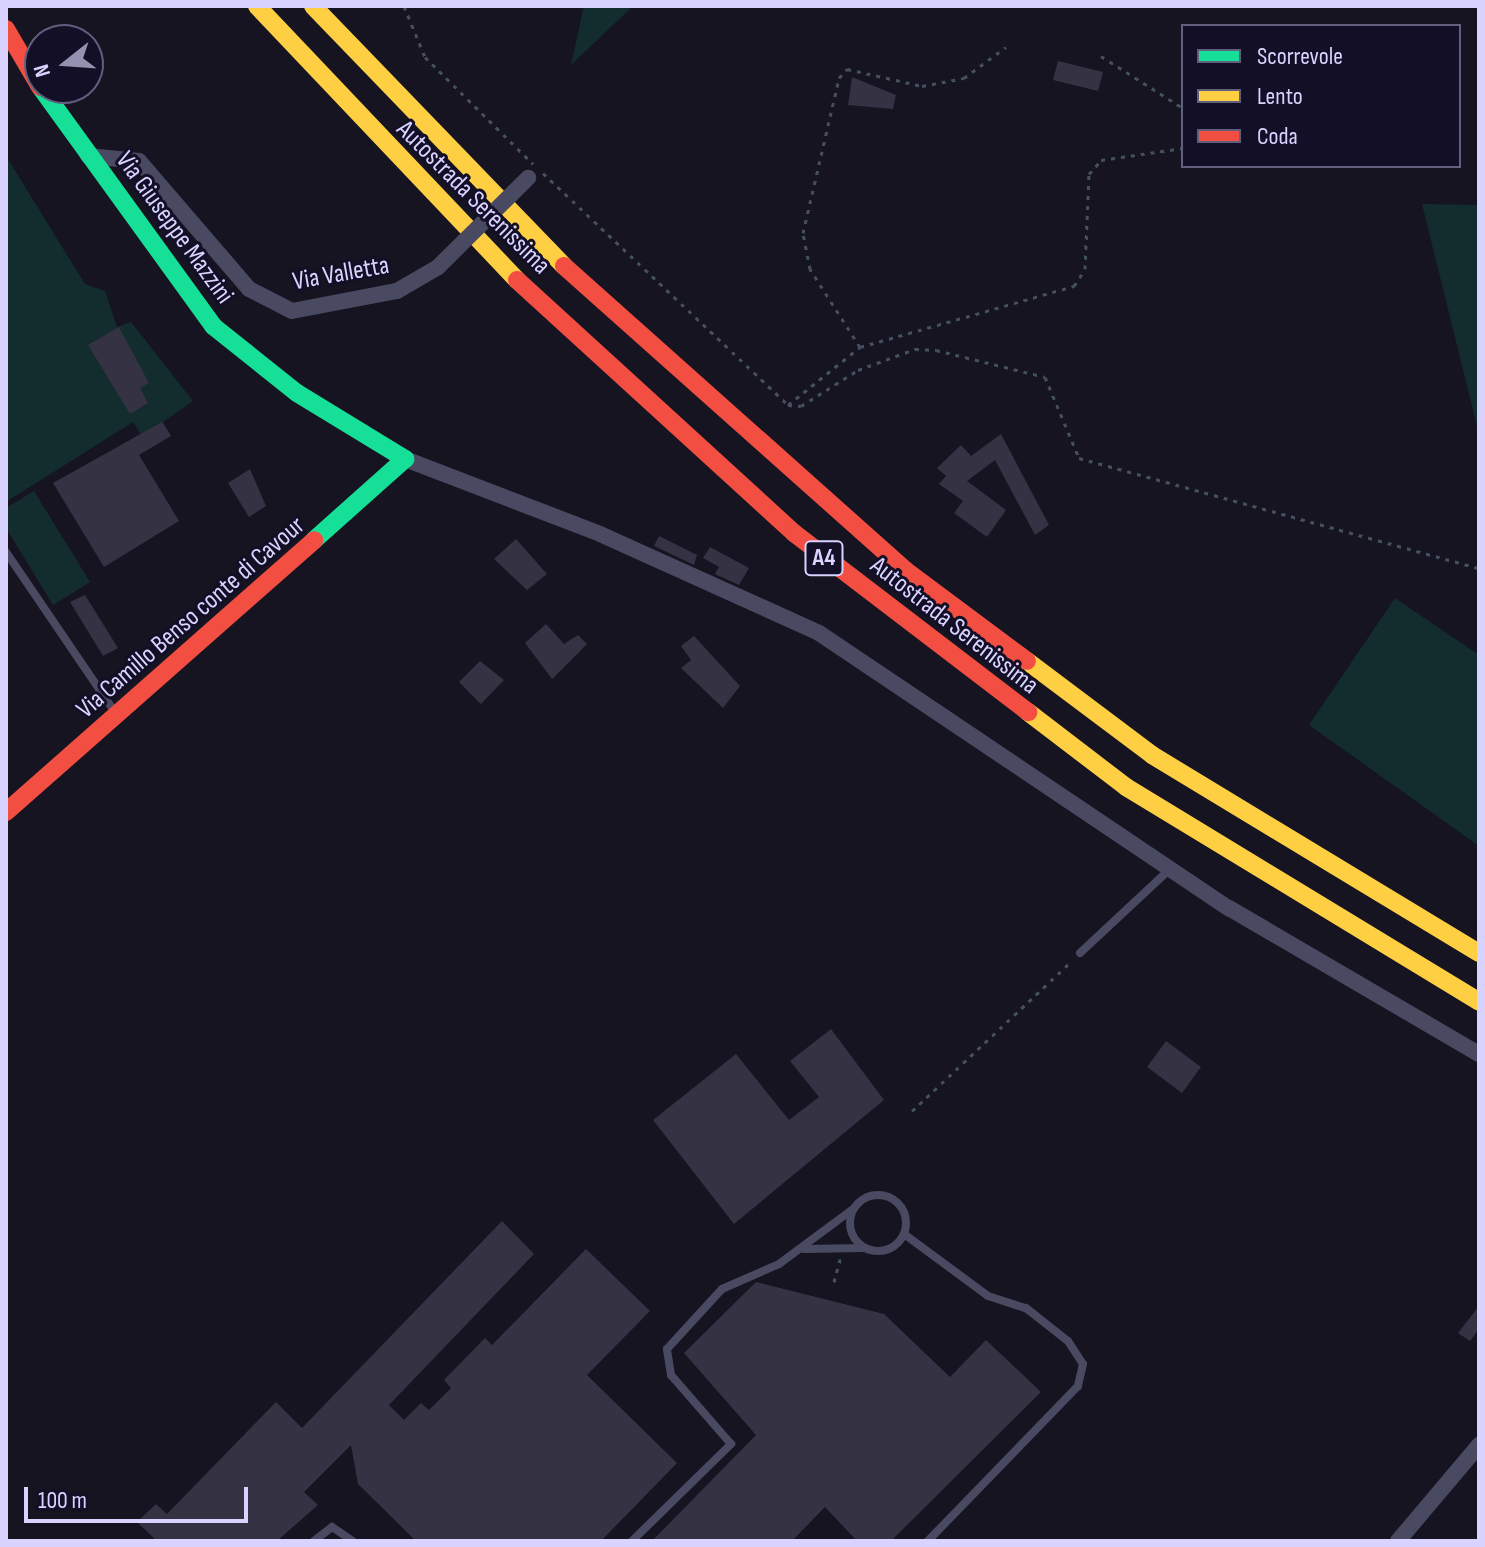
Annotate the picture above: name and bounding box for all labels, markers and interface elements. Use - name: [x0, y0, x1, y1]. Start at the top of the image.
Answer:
- north arrow: [24, 24, 104, 104]
- legend: [1181, 24, 1461, 168]
- text: Scorrevole: [1257, 42, 1343, 71]
- text: N: [28, 61, 57, 80]
- text: Lento: [1257, 82, 1303, 111]
- street label: Autostrada Serenissima: [390, 115, 556, 281]
- text: Coda: [1257, 122, 1298, 151]
- street label: Via Giuseppe Mazzini: [108, 146, 240, 310]
- street label: Via Valletta: [290, 250, 392, 298]
- street label: Via Camillo Benso conte di Cavour: [71, 510, 311, 726]
- road number: A4: [804, 538, 844, 578]
- street label: Autostrada Serenissima: [864, 551, 1044, 701]
- scale bar: [28, 1471, 252, 1521]
- text: 100 m: [38, 1486, 87, 1515]

